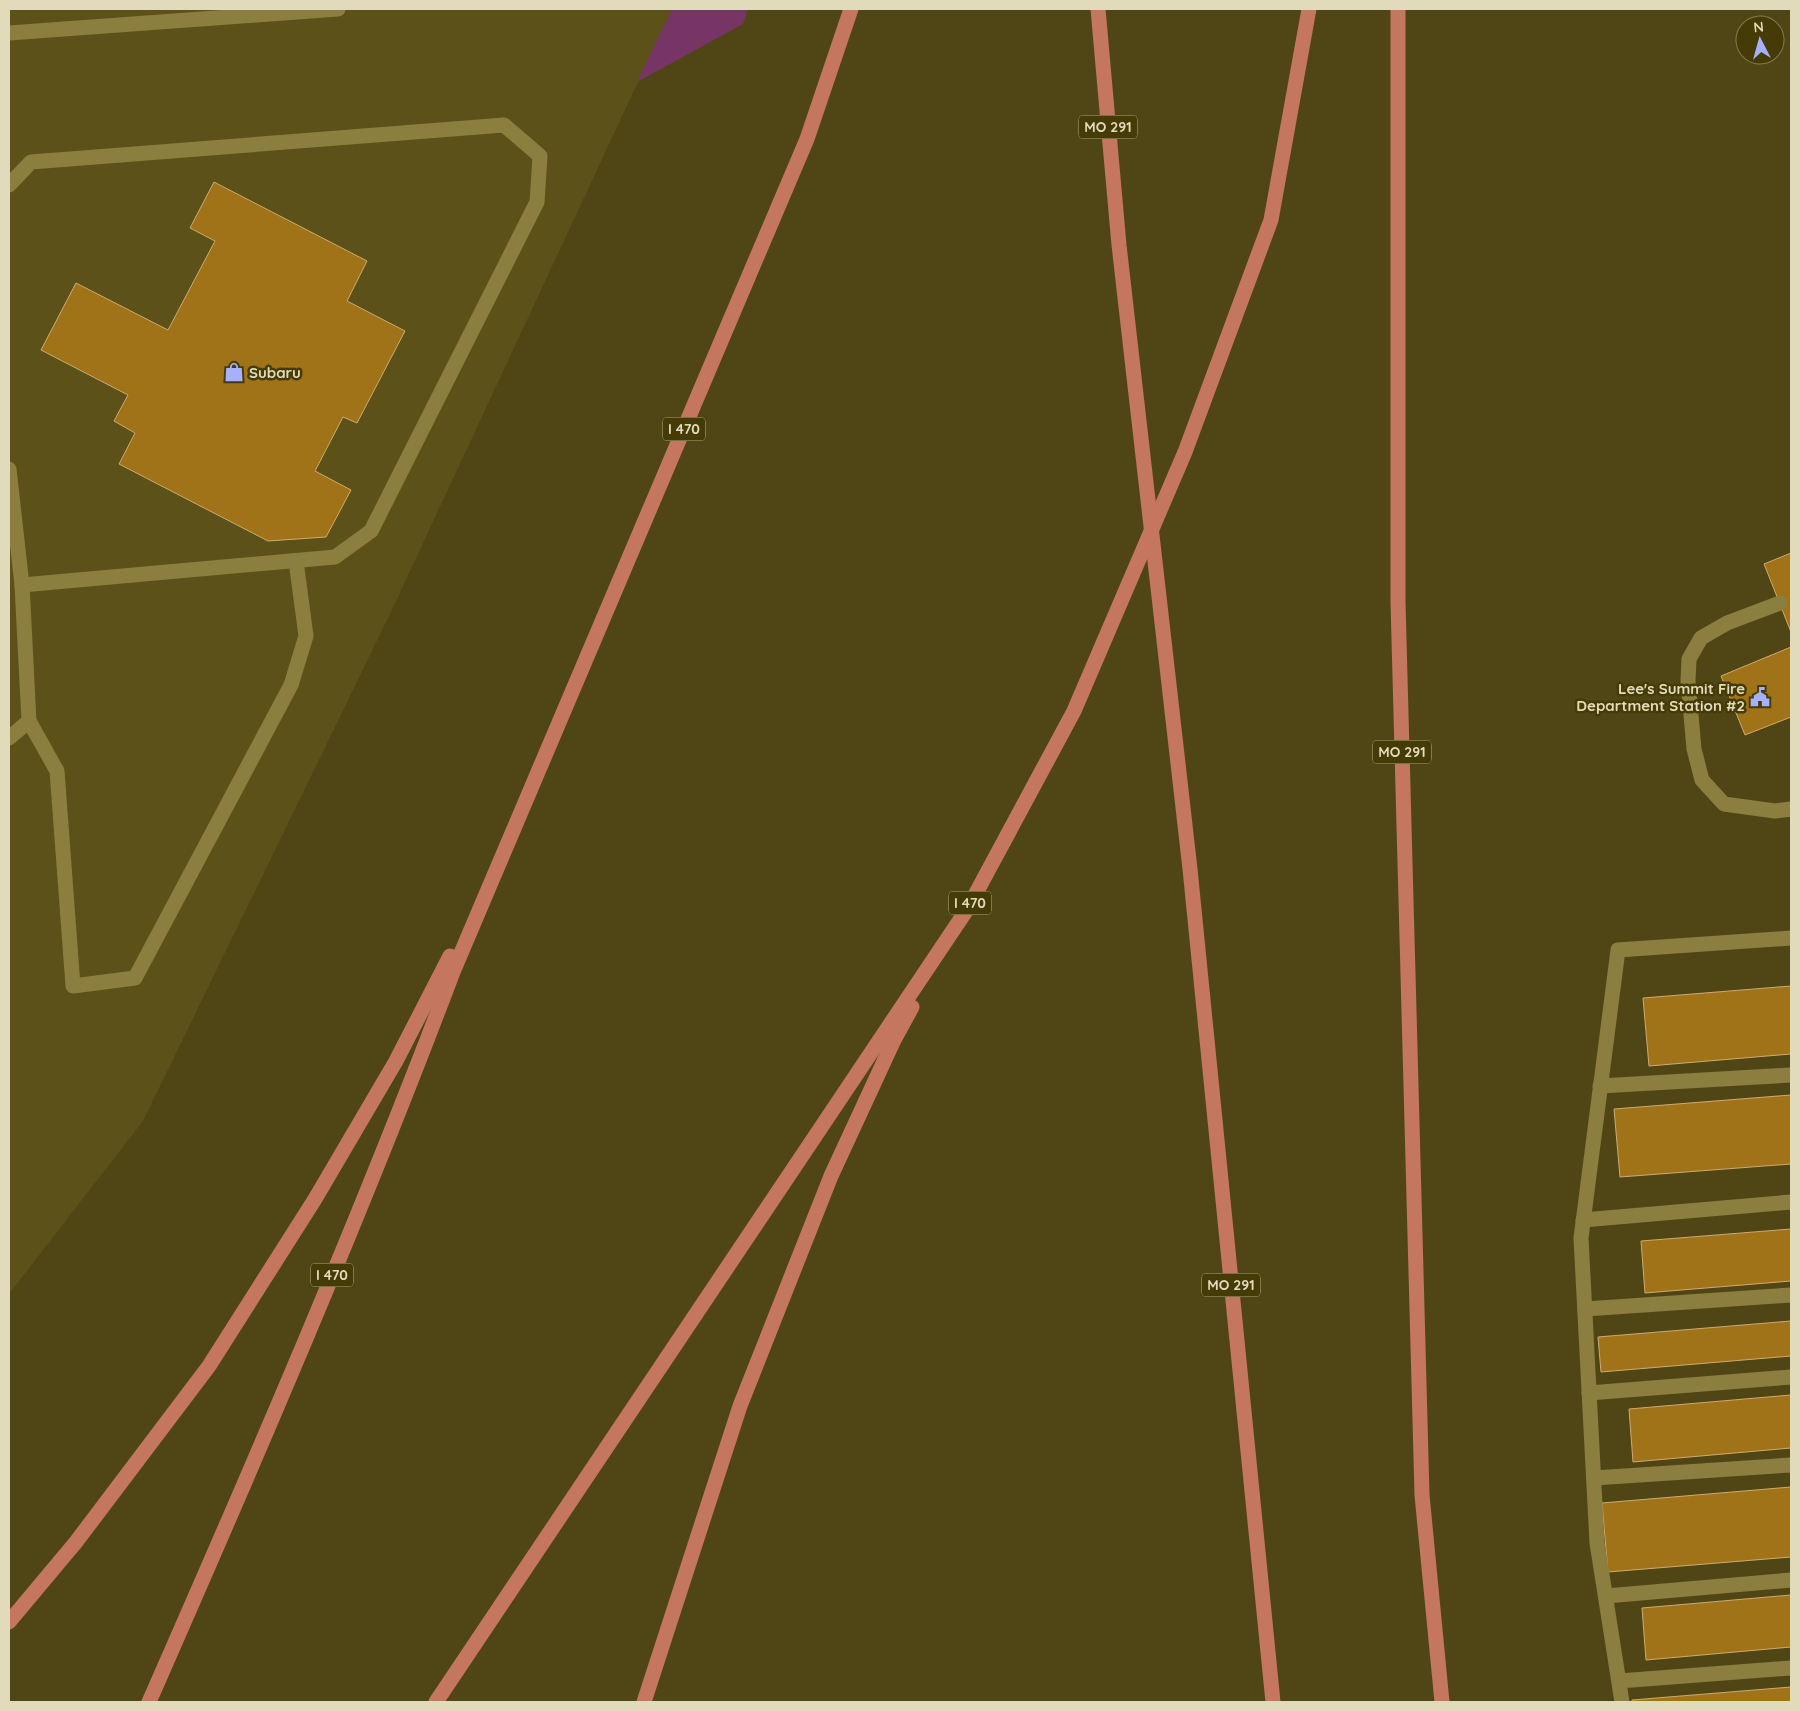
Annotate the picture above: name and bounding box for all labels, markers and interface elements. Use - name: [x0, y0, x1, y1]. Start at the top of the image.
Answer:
- north arrow: [1735, 15, 1785, 65]
- text: N: [1753, 18, 1765, 37]
- road number: MO 291: [1079, 115, 1137, 138]
- shop icon: Subaru: [223, 361, 245, 383]
- place label: Subaru: [249, 363, 301, 382]
- road number: I 470: [663, 418, 705, 440]
- place label: Lee's Summit Fire Department Station #2: [1576, 679, 1745, 715]
- public building icon: Lee's Summit Fire Department Station #2: [1749, 686, 1771, 708]
- road number: MO 291: [1373, 740, 1431, 764]
- road number: I 470: [949, 891, 991, 914]
- road number: I 470: [311, 1264, 353, 1286]
- road number: MO 291: [1202, 1274, 1260, 1296]

